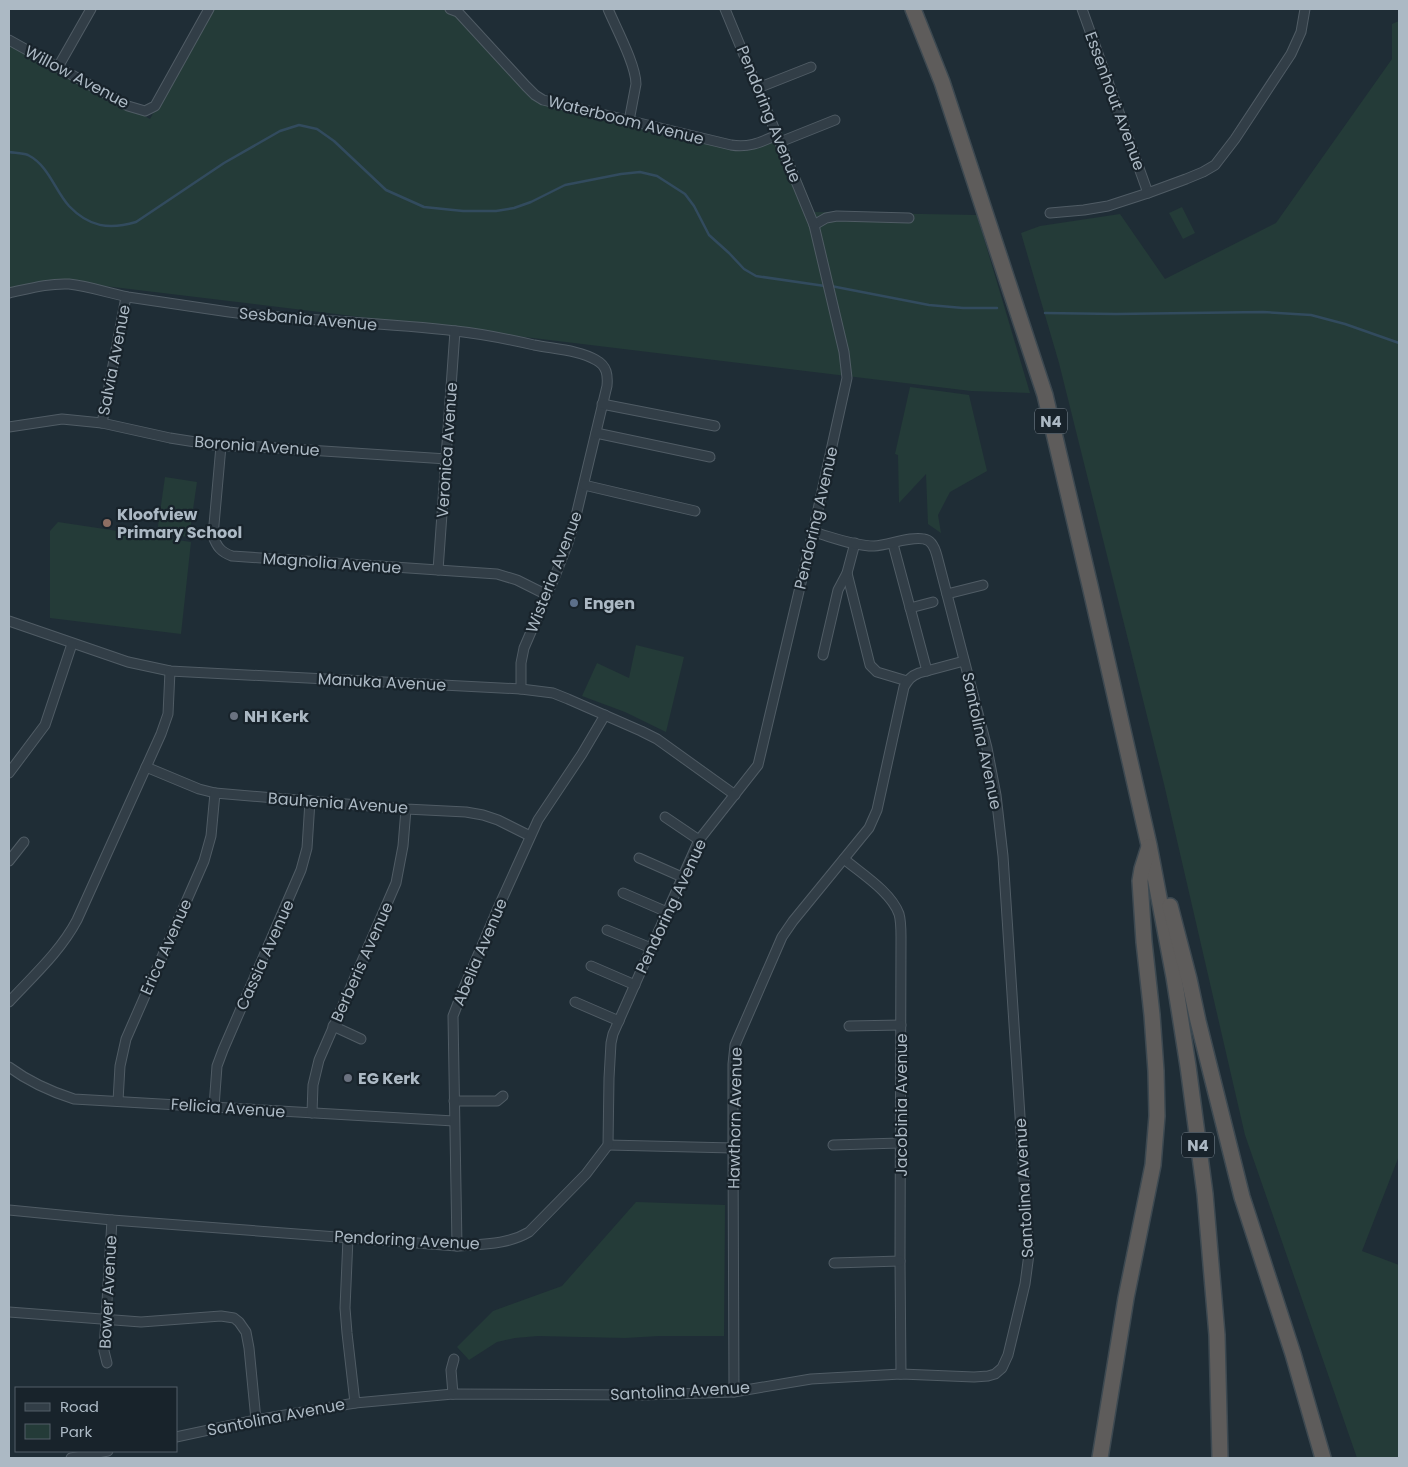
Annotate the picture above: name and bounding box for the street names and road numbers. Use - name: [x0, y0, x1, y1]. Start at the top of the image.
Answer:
- street label: Essenhout Avenue: [1079, 28, 1151, 174]
- street label: Willow Avenue: [21, 40, 133, 114]
- street label: Pendoring Avenue: [731, 42, 807, 186]
- street label: Waterboom Avenue: [545, 89, 707, 151]
- street label: Sesbania Avenue: [238, 302, 378, 337]
- street label: Salvia Avenue: [92, 303, 136, 417]
- street label: Veronica Avenue: [431, 381, 463, 519]
- road number: N4: [1035, 408, 1067, 434]
- street label: Boronia Avenue: [194, 430, 321, 462]
- street label: Pendoring Avenue: [788, 444, 844, 592]
- street label: Wisteria Avenue: [520, 508, 588, 636]
- street label: Magnolia Avenue: [262, 547, 402, 579]
- street label: Manuka Avenue: [317, 667, 447, 697]
- street label: Santolina Avenue: [956, 670, 1008, 812]
- street label: Bauhenia Avenue: [267, 787, 409, 819]
- street label: Pendoring Avenue: [630, 835, 712, 977]
- street label: Erica Avenue: [135, 895, 197, 999]
- street label: Abelia Avenue: [447, 895, 513, 1009]
- street label: Cassia Avenue: [230, 896, 300, 1014]
- street label: Berberis Avenue: [325, 898, 399, 1026]
- street label: Jacobinia Avenue: [890, 1033, 913, 1177]
- street label: Hawthorn Avenue: [722, 1047, 748, 1189]
- street label: Felicia Avenue: [170, 1093, 286, 1123]
- street label: Santolina Avenue: [1009, 1118, 1039, 1258]
- road number: N4: [1182, 1132, 1214, 1158]
- street label: Pendoring Avenue: [334, 1225, 480, 1255]
- street label: Bower Avenue: [94, 1235, 122, 1349]
- street label: Santolina Avenue: [610, 1376, 750, 1406]
- street label: Santolina Avenue: [205, 1392, 347, 1442]

